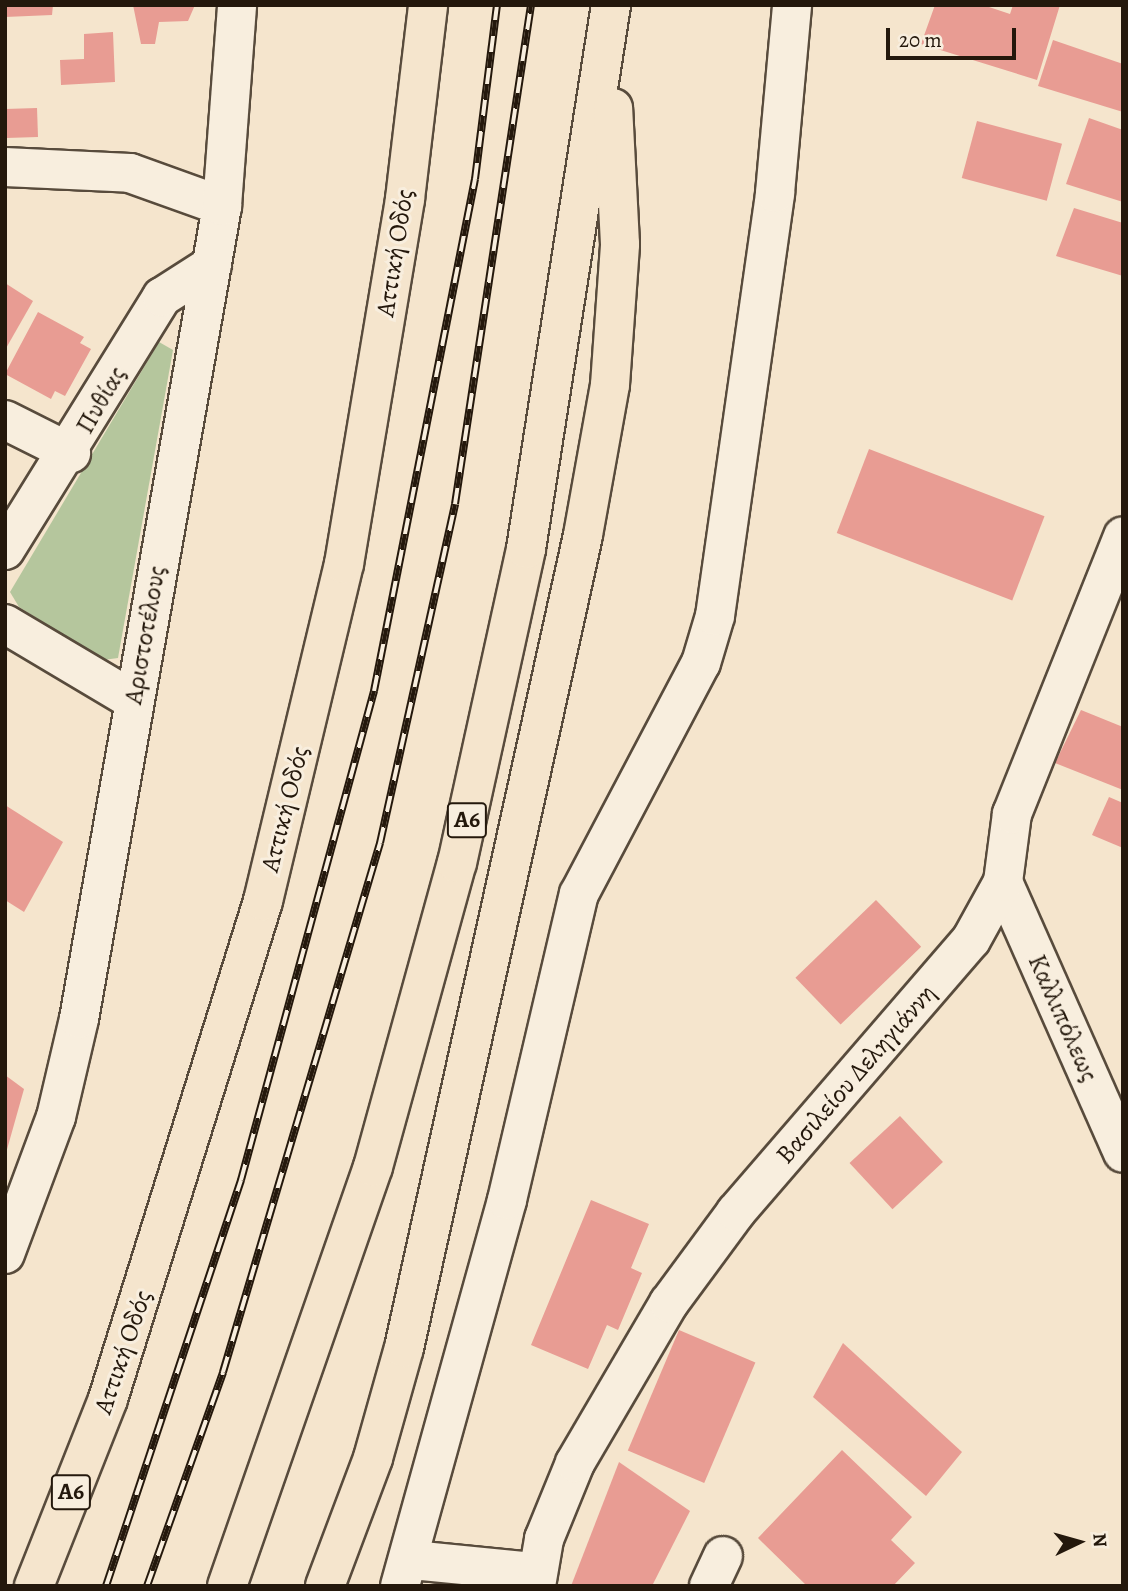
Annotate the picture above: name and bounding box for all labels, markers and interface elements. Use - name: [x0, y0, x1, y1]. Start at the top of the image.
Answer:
- scale bar: [890, 14, 1020, 58]
- text: 20 m: [899, 26, 942, 54]
- street label: Αττική Οδός: [370, 187, 420, 319]
- street label: Πυθίας: [69, 361, 133, 439]
- street label: Αριστοτέλους: [117, 563, 173, 707]
- street label: Αττική Οδός: [254, 743, 316, 875]
- road number: Α6: [446, 800, 488, 840]
- street label: Καλλιπόλεως: [1021, 950, 1105, 1086]
- street label: Βασιλείου Δεληγιάννη: [769, 978, 943, 1170]
- street label: Αττική Οδός: [87, 1286, 159, 1418]
- road number: Α6: [50, 1472, 92, 1512]
- north arrow: [1044, 1507, 1114, 1577]
- text: N: [1086, 1532, 1113, 1548]

